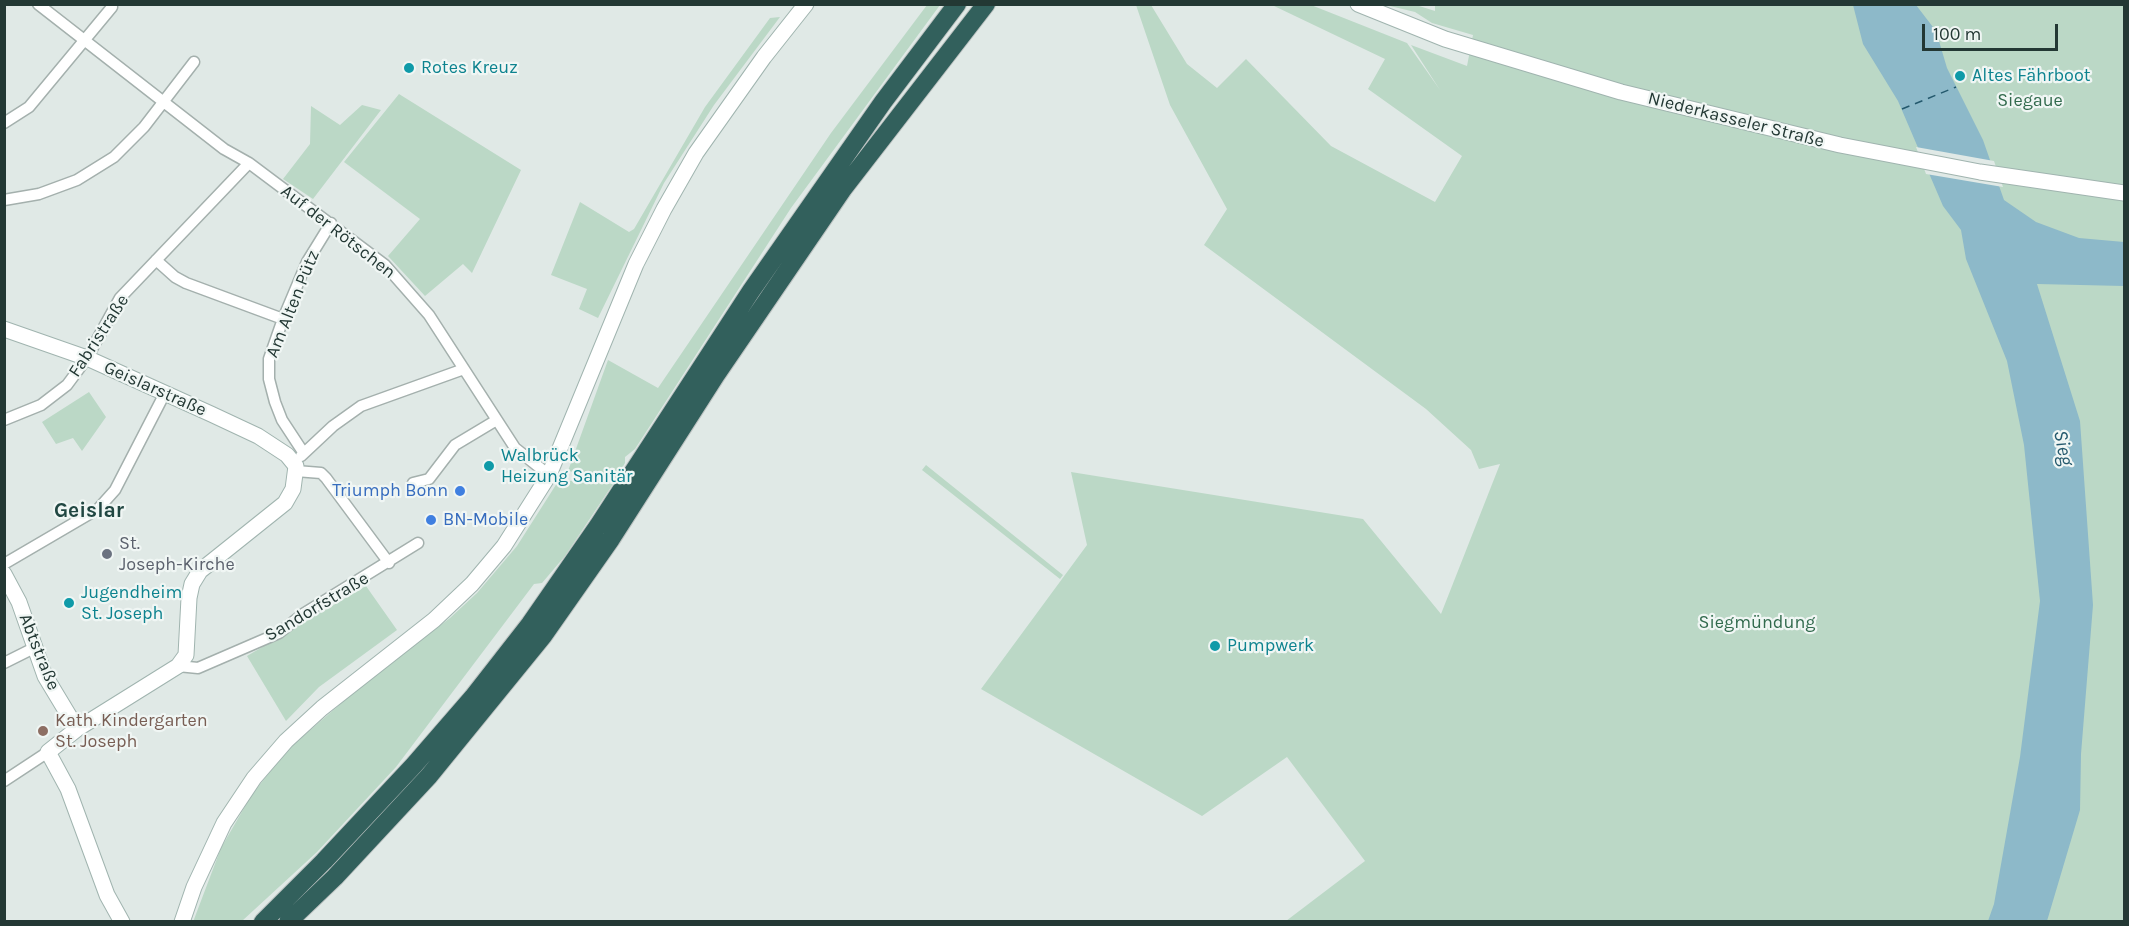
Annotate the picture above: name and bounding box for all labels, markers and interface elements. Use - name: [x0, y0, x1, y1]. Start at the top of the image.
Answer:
- scale bar: [1925, 12, 2062, 50]
- text: 100 m: [1933, 23, 1981, 45]
- place label: Rotes Kreuz: [421, 57, 518, 79]
- marker: Rotes Kreuz: [402, 61, 416, 75]
- place label: Altes Fährboot: [1972, 65, 2091, 87]
- marker: Altes Fährboot: [1953, 69, 1967, 83]
- street label: Niederkasseler Straße: [1646, 88, 1826, 152]
- park label: Siegaue: [1997, 90, 2063, 112]
- street label: Auf der Rötschen: [276, 180, 400, 284]
- street label: Am Alten Pütz: [262, 247, 324, 361]
- street label: Fabristraße: [64, 291, 134, 381]
- street label: Geislarstraße: [100, 357, 210, 421]
- water label: Sieg: [2048, 428, 2078, 468]
- place label: Walbrück Heizung Sanitär: [501, 445, 633, 488]
- marker: Walbrück Heizung Sanitär: [482, 459, 496, 473]
- place label: Triumph Bonn: [332, 480, 448, 502]
- marker: Triumph Bonn: [453, 484, 467, 498]
- district label: Geislar: [54, 498, 124, 524]
- place label: BN-Mobile: [443, 509, 528, 531]
- marker: BN-Mobile: [424, 513, 438, 527]
- place label: St. Joseph-Kirche: [119, 533, 235, 576]
- marker: St. Joseph-Kirche: [100, 547, 114, 561]
- street label: Sandorfstraße: [261, 568, 373, 646]
- place label: Jugendheim St. Joseph: [81, 582, 182, 624]
- marker: Jugendheim St. Joseph: [62, 596, 76, 610]
- street label: Abtstraße: [14, 611, 64, 693]
- park label: Siegmündung: [1699, 612, 1815, 634]
- place label: Pumpwerk: [1227, 635, 1314, 657]
- marker: Pumpwerk: [1208, 639, 1222, 653]
- place label: Kath. Kindergarten St. Joseph: [55, 710, 208, 752]
- marker: Kath. Kindergarten St. Joseph: [36, 724, 50, 738]

